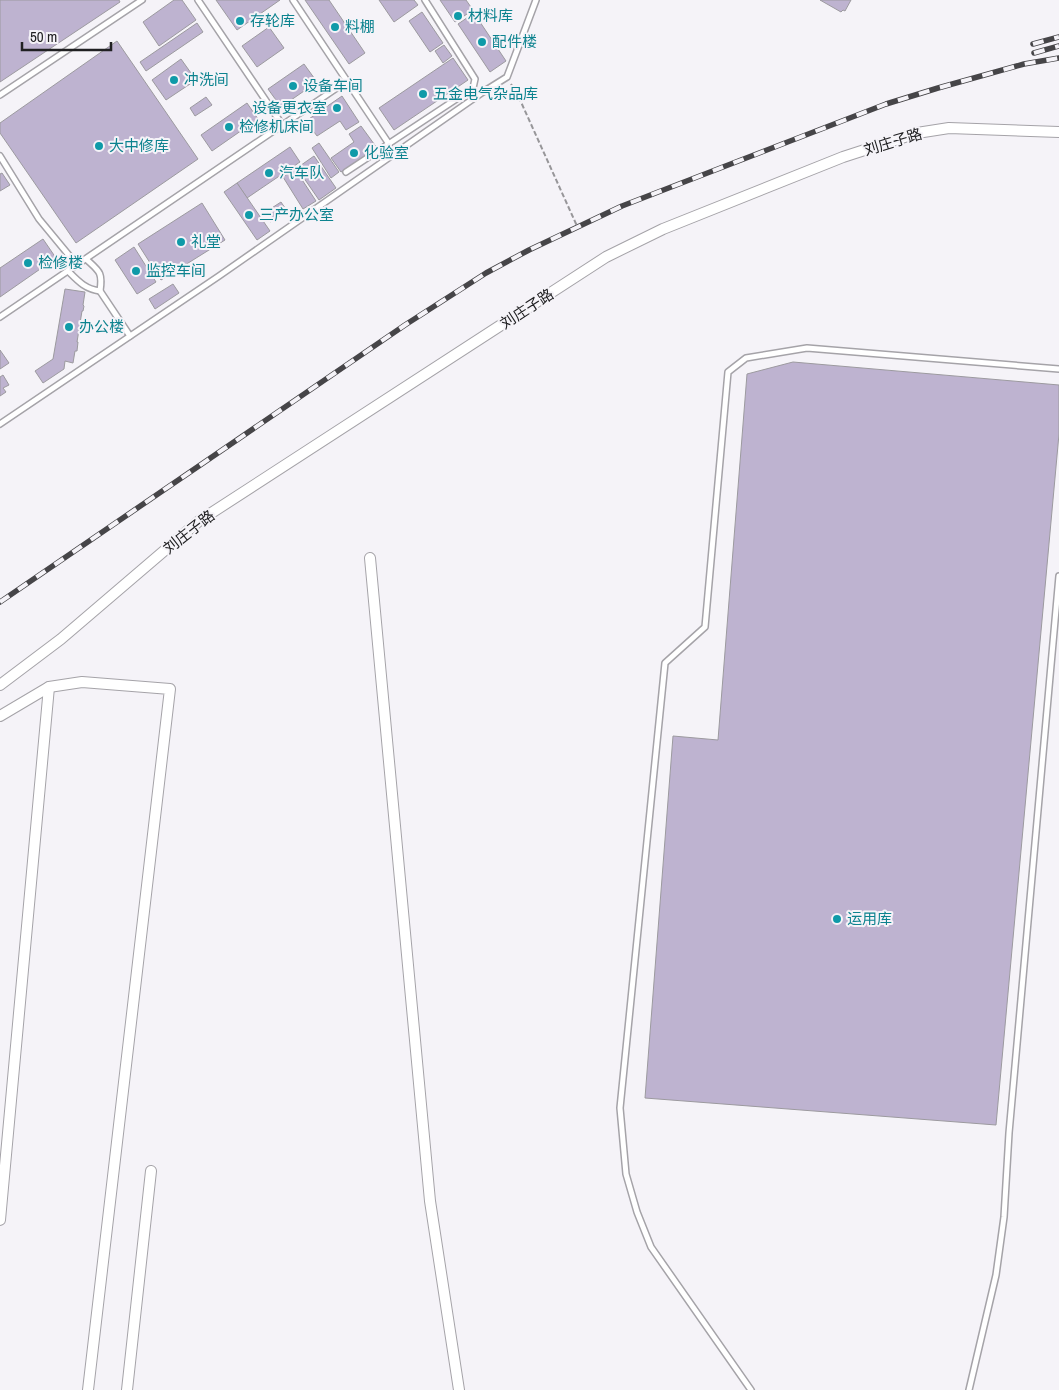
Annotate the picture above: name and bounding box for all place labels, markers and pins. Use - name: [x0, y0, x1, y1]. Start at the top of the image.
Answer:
- place label: 材料库: [468, 5, 513, 26]
- place label: 存轮库: [250, 10, 295, 31]
- marker: 材料库: [452, 10, 464, 22]
- marker: 存轮库: [234, 15, 246, 27]
- place label: 料棚: [345, 16, 375, 37]
- marker: 料棚: [329, 21, 341, 33]
- place label: 配件楼: [492, 31, 537, 52]
- marker: 配件楼: [476, 36, 488, 48]
- place label: 冲洗间: [184, 69, 229, 90]
- marker: 冲洗间: [168, 74, 180, 86]
- place label: 设备车间: [303, 75, 363, 96]
- marker: 设备车间: [287, 80, 299, 92]
- place label: 五金电气杂品库: [433, 83, 538, 104]
- marker: 五金电气杂品库: [417, 88, 429, 100]
- place label: 设备更衣室: [252, 97, 327, 118]
- marker: 设备更衣室: [331, 102, 343, 114]
- place label: 检修机床间: [239, 116, 314, 137]
- marker: 检修机床间: [223, 121, 235, 133]
- place label: 大中修库: [109, 135, 169, 156]
- marker: 大中修库: [93, 140, 105, 152]
- place label: 化验室: [364, 142, 409, 163]
- marker: 化验室: [348, 147, 360, 159]
- place label: 汽车队: [279, 162, 324, 183]
- marker: 汽车队: [263, 167, 275, 179]
- place label: 三产办公室: [259, 204, 334, 225]
- marker: 三产办公室: [243, 209, 255, 221]
- place label: 礼堂: [191, 231, 221, 252]
- marker: 礼堂: [175, 236, 187, 248]
- place label: 检修楼: [38, 252, 83, 273]
- marker: 检修楼: [22, 257, 34, 269]
- place label: 监控车间: [146, 260, 206, 281]
- marker: 监控车间: [130, 265, 142, 277]
- place label: 办公楼: [79, 316, 124, 337]
- marker: 办公楼: [63, 321, 75, 333]
- place label: 运用库: [847, 908, 892, 929]
- marker: 运用库: [831, 913, 843, 925]

